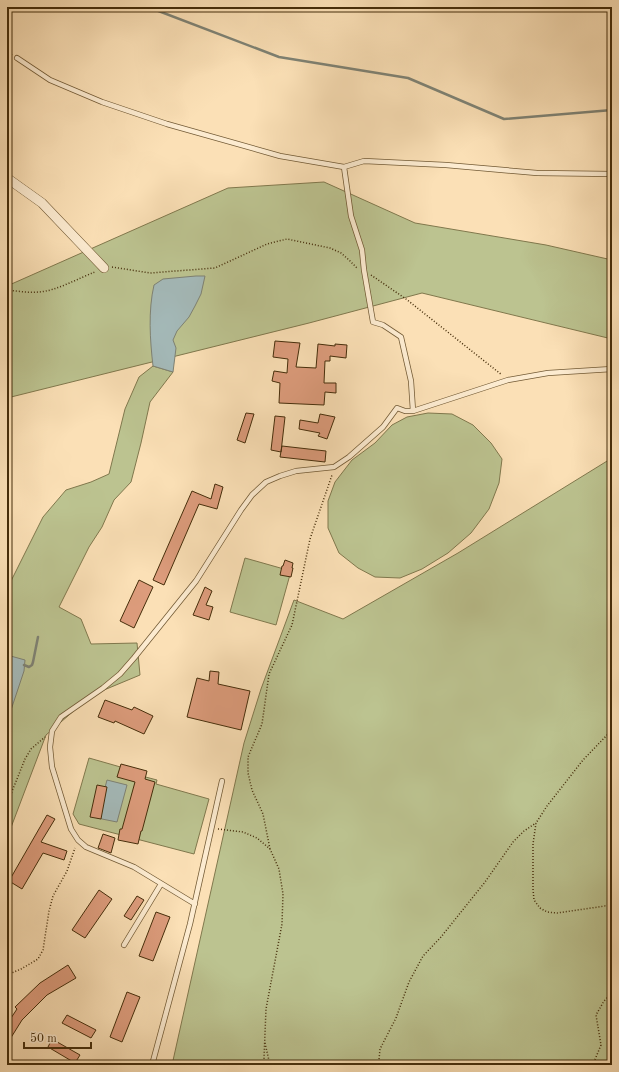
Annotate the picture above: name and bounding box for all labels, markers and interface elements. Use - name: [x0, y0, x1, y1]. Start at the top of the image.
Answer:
- scale bar: [24, 1024, 91, 1050]
- text: 50 m: [30, 1032, 57, 1045]

